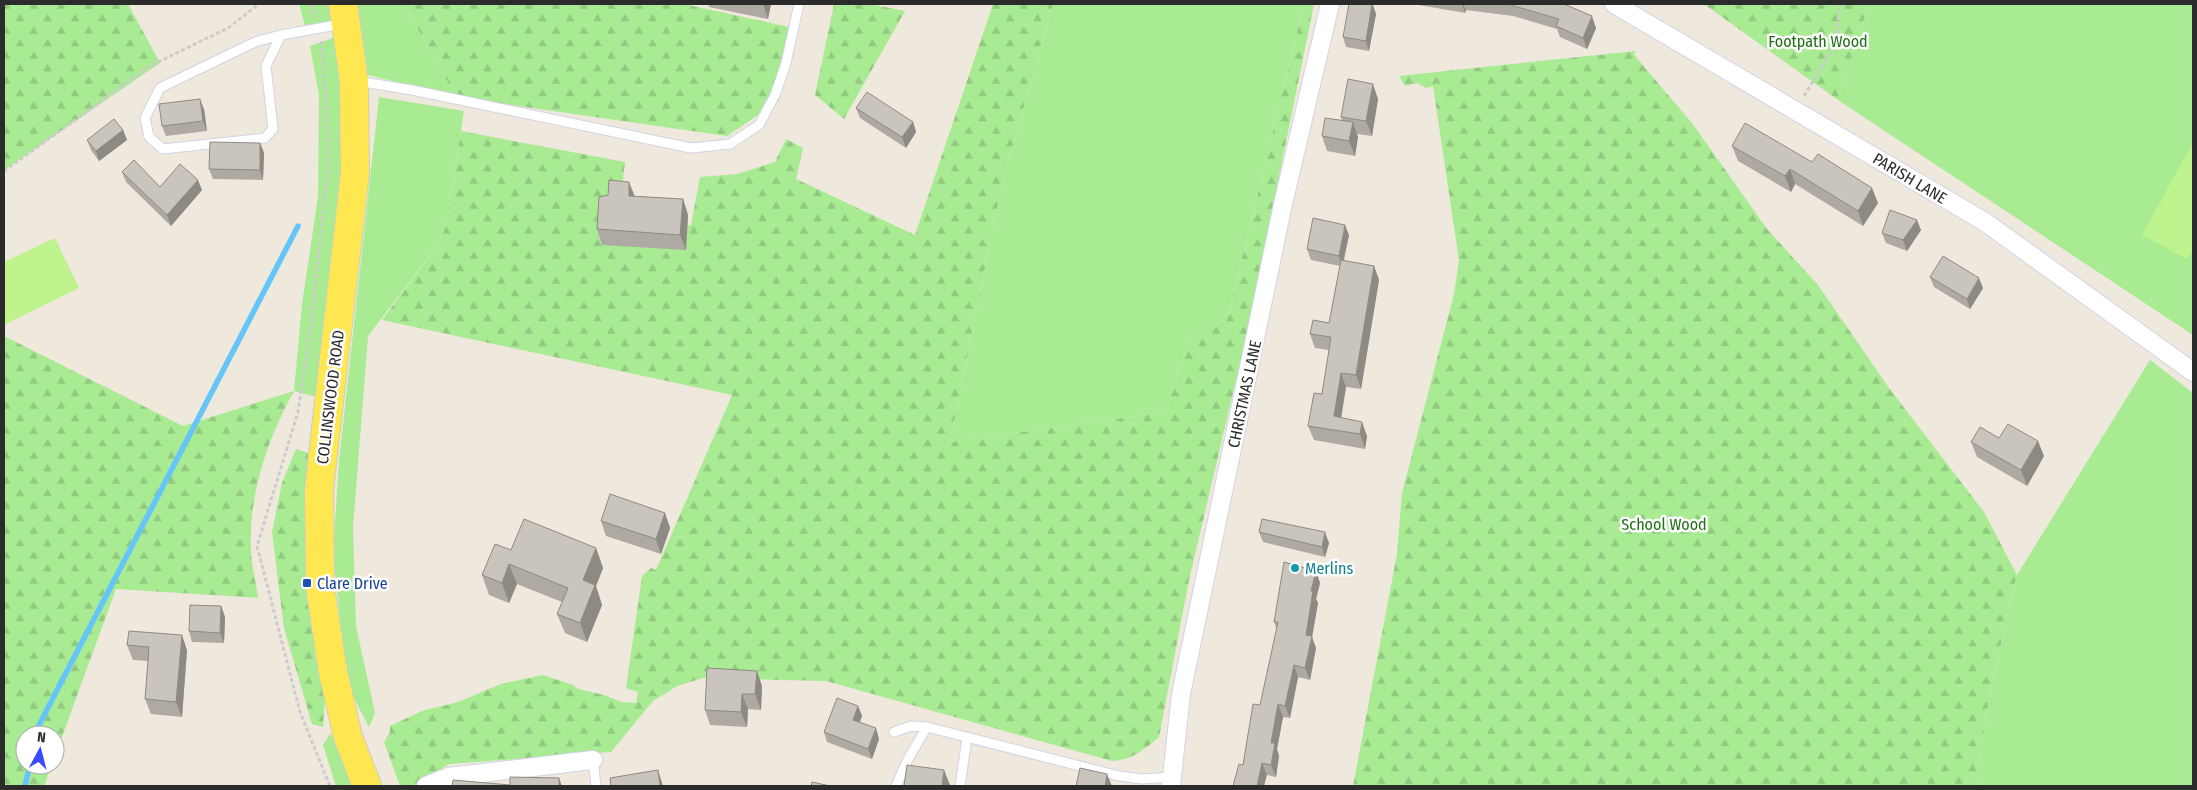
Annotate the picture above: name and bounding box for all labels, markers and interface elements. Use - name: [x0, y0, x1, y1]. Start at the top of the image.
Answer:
- park label: Footpath Wood: [1768, 32, 1868, 51]
- street label: PARISH LANE: [1869, 149, 1950, 208]
- street label: COLLINSWOOD ROAD: [313, 329, 348, 465]
- street label: CHRISTMAS LANE: [1224, 339, 1265, 450]
- park label: School Wood: [1621, 515, 1707, 534]
- place label: Merlins: [1305, 559, 1354, 578]
- marker: Merlins: [1289, 562, 1301, 574]
- place label: Clare Drive: [317, 574, 388, 593]
- marker: Clare Drive: [301, 577, 313, 589]
- north arrow: [15, 725, 65, 775]
- text: N: [36, 729, 47, 747]

